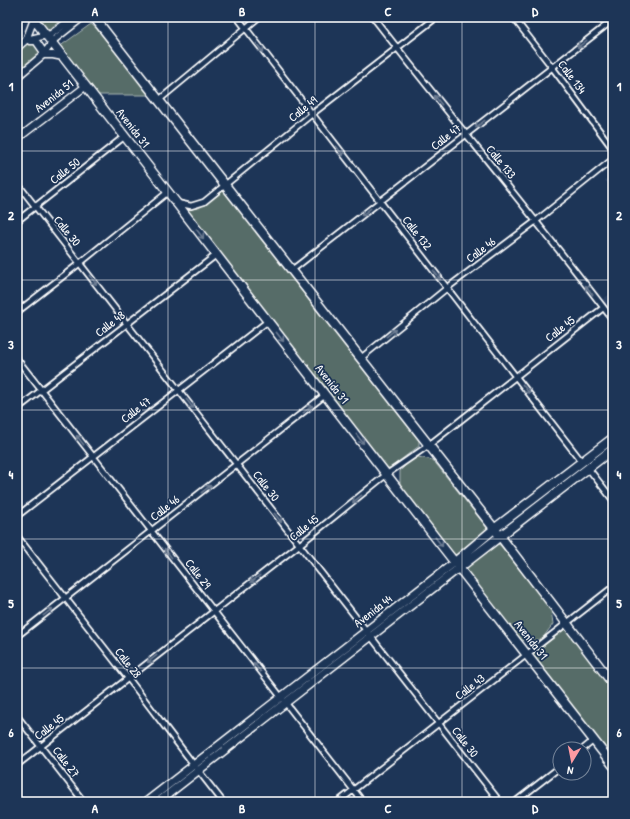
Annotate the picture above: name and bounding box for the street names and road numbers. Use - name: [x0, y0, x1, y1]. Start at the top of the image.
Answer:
- street label: Calle 134: [554, 56, 591, 97]
- street label: Avenida 51: [31, 75, 77, 116]
- street label: Calle 49: [285, 91, 321, 126]
- street label: Avenida 31: [113, 105, 154, 151]
- street label: Calle 47: [427, 119, 465, 154]
- street label: Calle 133: [482, 141, 520, 182]
- street label: Calle 50: [46, 153, 84, 188]
- street label: Calle 30: [50, 212, 85, 250]
- street label: Calle 132: [399, 212, 436, 254]
- street label: Calle 46: [462, 233, 499, 266]
- street label: Calle 48: [91, 307, 128, 341]
- street label: Calle 45: [541, 312, 578, 346]
- street label: Avenida 31: [312, 361, 353, 407]
- street label: Calle 47: [117, 392, 155, 427]
- street label: Calle 30: [249, 467, 284, 505]
- street label: Calle 46: [146, 491, 183, 525]
- street label: Calle 45: [285, 510, 322, 545]
- street label: Calle 29: [181, 555, 216, 593]
- street label: Avenida 44: [350, 590, 396, 631]
- street label: Avenida 31: [511, 617, 552, 663]
- street label: Calle 28: [111, 644, 146, 682]
- street label: Calle 43: [451, 669, 488, 704]
- street label: Calle 45: [30, 710, 67, 744]
- street label: Calle 30: [448, 723, 483, 761]
- street label: Calle 27: [49, 742, 84, 781]

